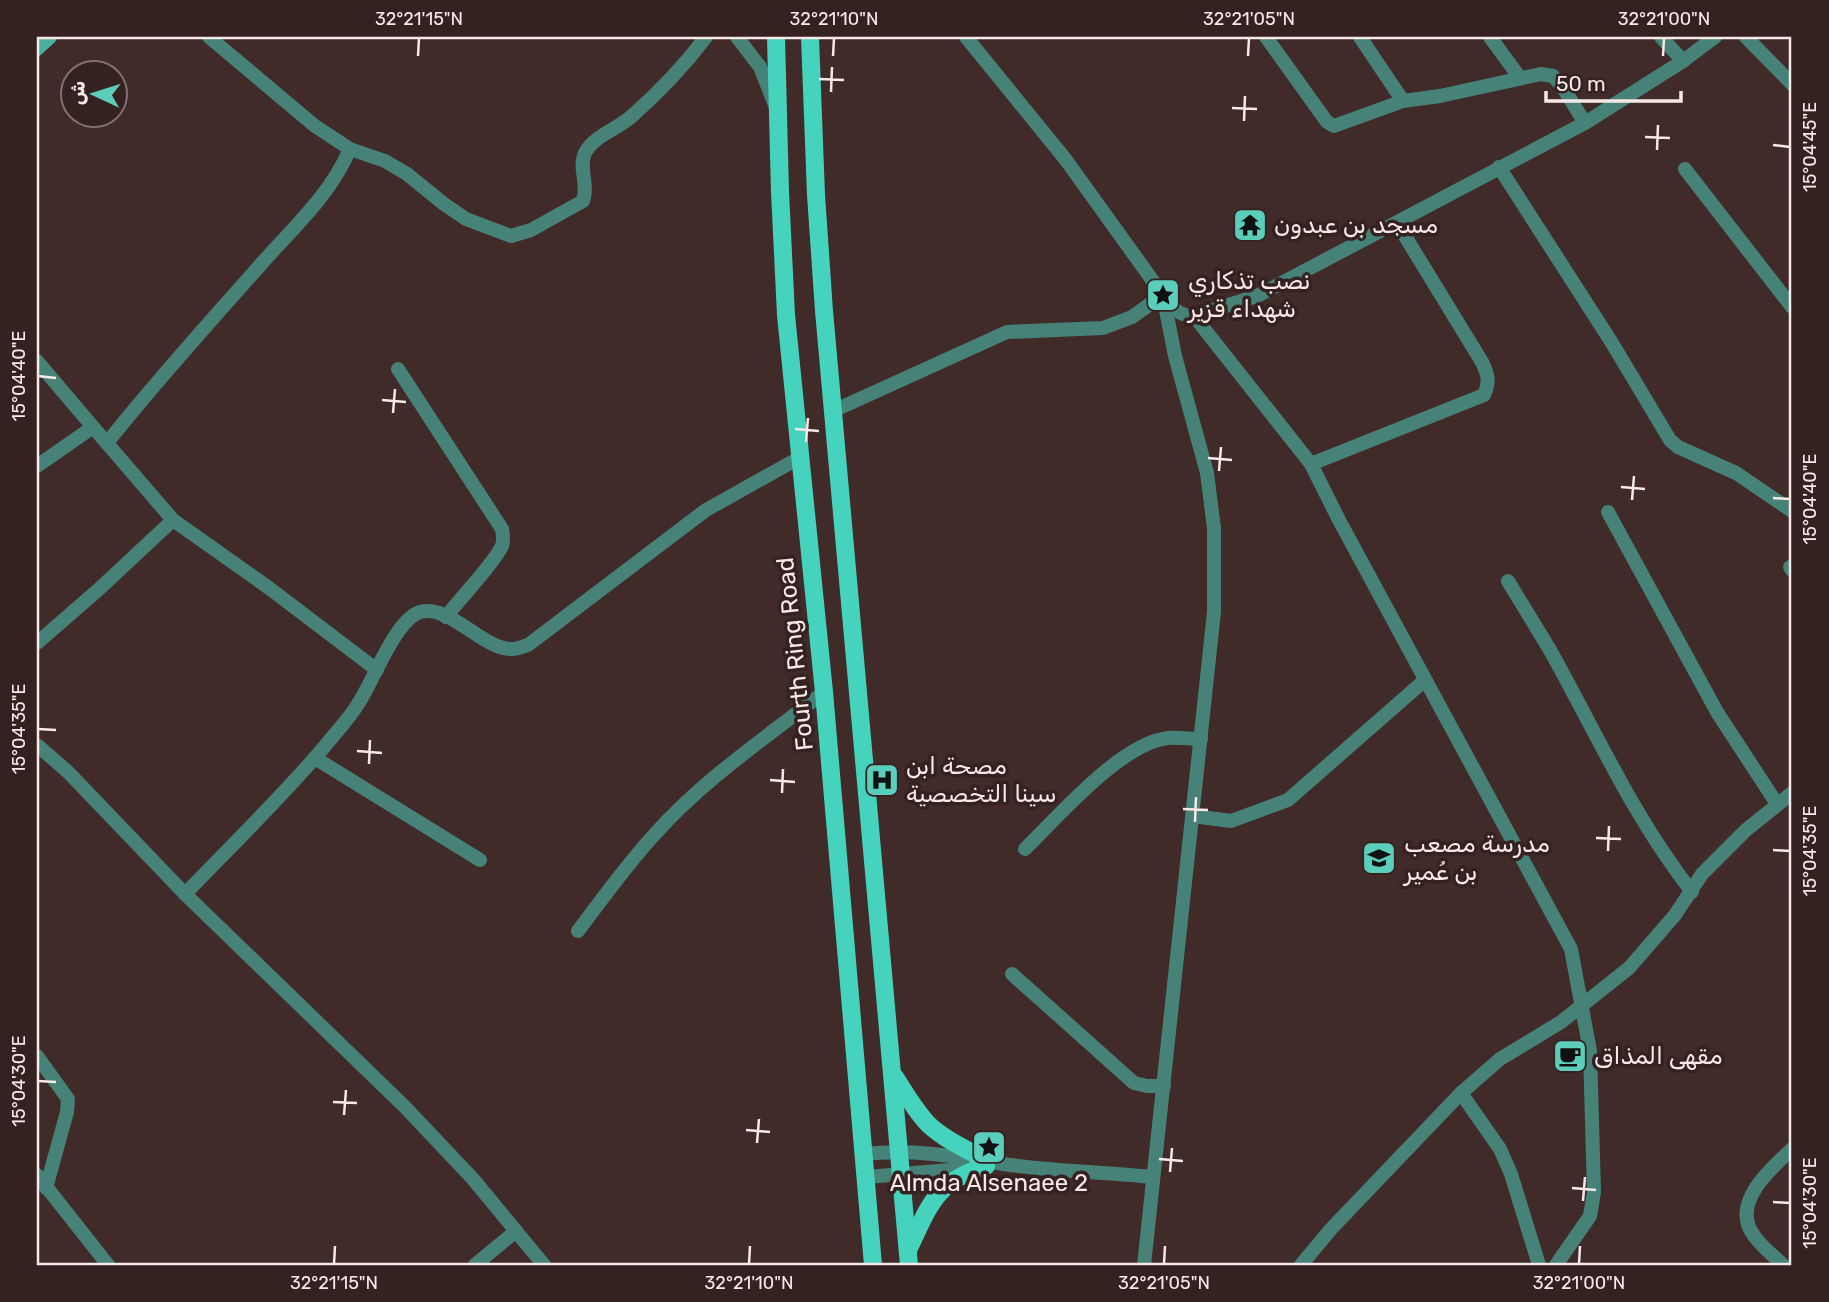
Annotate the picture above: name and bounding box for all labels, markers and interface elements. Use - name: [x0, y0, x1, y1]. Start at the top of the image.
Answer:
- text: 32°21'15"N: [375, 8, 463, 30]
- text: 32°21'10"N: [790, 8, 878, 30]
- text: 32°21'05"N: [1203, 8, 1295, 30]
- text: 32°21'00"N: [1618, 8, 1710, 30]
- north arrow: [60, 60, 130, 130]
- scale bar: [1546, 60, 1680, 104]
- text: 50 m: [1556, 71, 1606, 96]
- text: ش: [65, 80, 90, 106]
- text: 15°04'45"E: [1799, 102, 1821, 192]
- temple icon: مسجد بن عبدون: [1231, 206, 1269, 244]
- place label: مسجد بن عبدون: [1274, 211, 1438, 239]
- place label: نصب تذكاري شهداء قزير: [1186, 267, 1311, 323]
- place icon: نصب تذكاري شهداء قزير: [1144, 276, 1182, 314]
- text: 15°04'40"E: [8, 331, 30, 421]
- text: 15°04'40"E: [1799, 454, 1821, 544]
- street label: Fourth Ring Road: [771, 556, 819, 752]
- text: 15°04'35"E: [8, 684, 30, 774]
- place label: مصحة ابن سينا التخصصية: [906, 752, 1057, 808]
- hospital icon: مصحة ابن سينا التخصصية: [863, 761, 901, 799]
- text: 15°04'35"E: [1799, 806, 1821, 896]
- place label: مدرسة مصعب بن عُمير: [1402, 830, 1550, 886]
- school or university icon: مدرسة مصعب بن عُمير: [1360, 839, 1398, 877]
- text: 15°04'30"E: [8, 1035, 30, 1127]
- cafe icon: مقهى المذاق: [1551, 1037, 1589, 1075]
- place label: مقهى المذاق: [1594, 1042, 1723, 1070]
- place icon: Almda Alsenaee 2: [970, 1128, 1008, 1166]
- text: 15°04'30"E: [1799, 1157, 1821, 1249]
- place label: Almda Alsenaee 2: [890, 1169, 1088, 1197]
- text: 32°21'15"N: [290, 1272, 378, 1294]
- text: 32°21'10"N: [705, 1272, 793, 1294]
- text: 32°21'05"N: [1118, 1272, 1210, 1294]
- text: 32°21'00"N: [1533, 1272, 1625, 1294]

